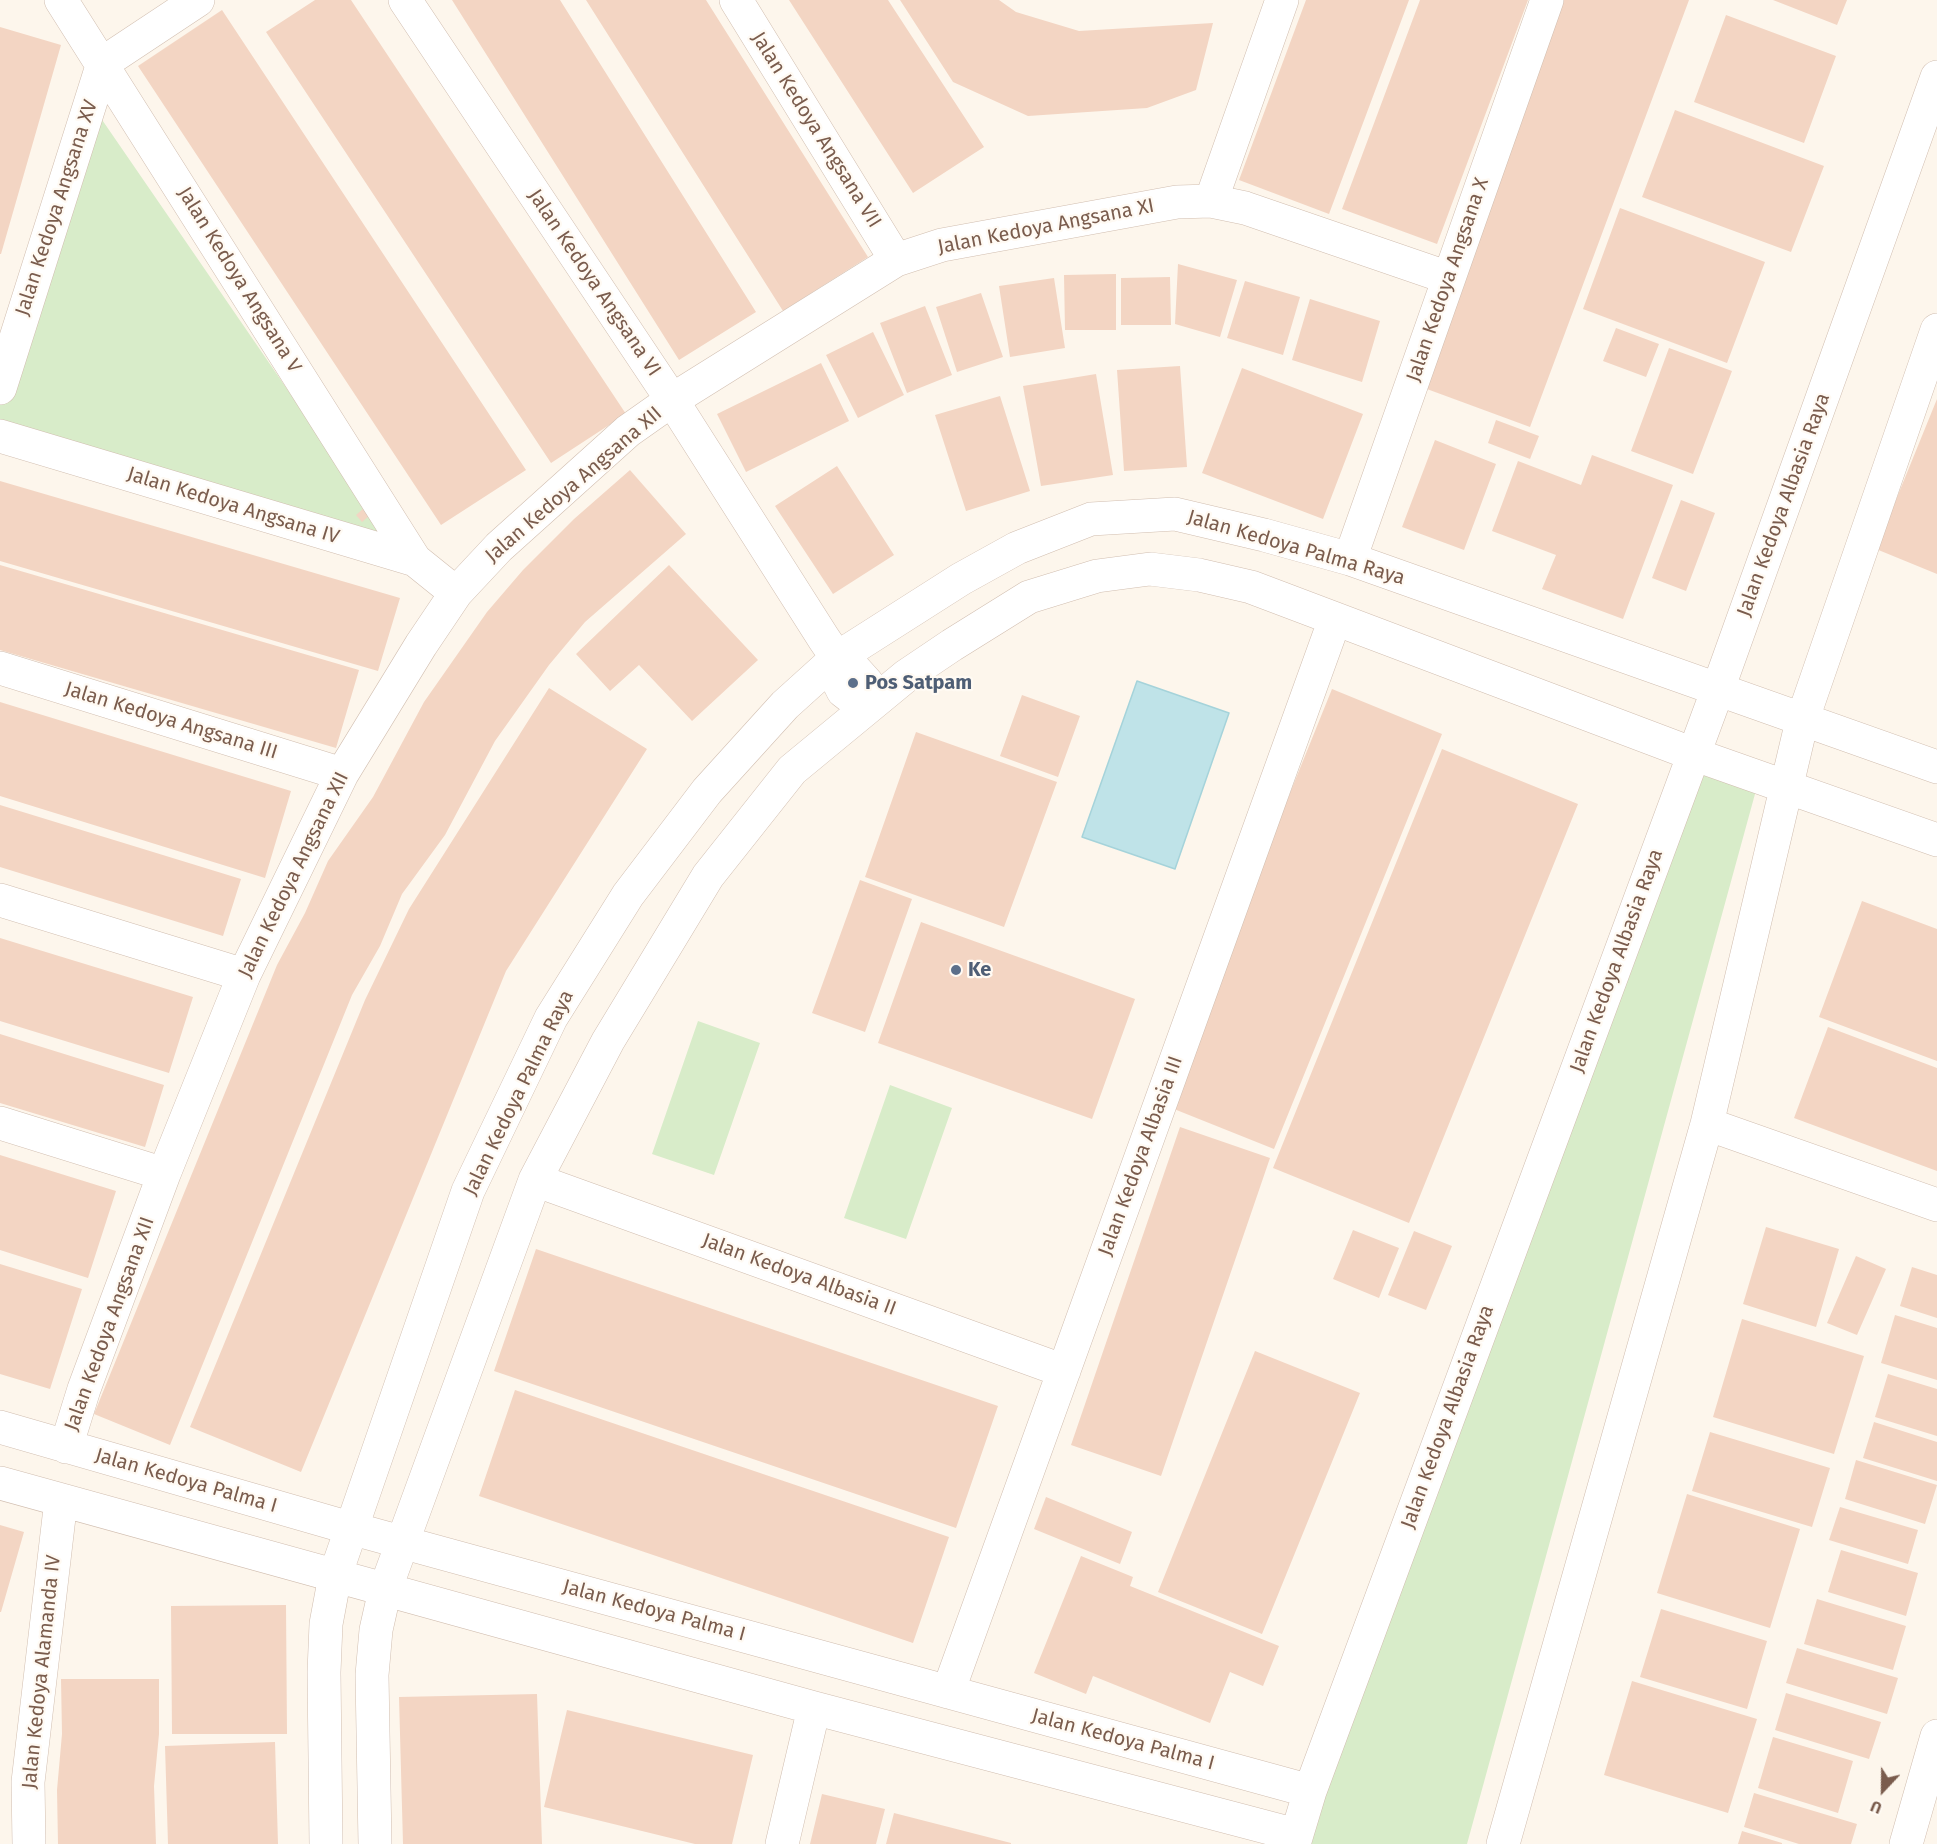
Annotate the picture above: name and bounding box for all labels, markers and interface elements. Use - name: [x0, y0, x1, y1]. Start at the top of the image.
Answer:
- street label: Jalan Kedoya Angsana VII: [746, 28, 886, 232]
- street label: Jalan Kedoya Angsana XV: [11, 97, 103, 319]
- street label: Jalan Kedoya Angsana X: [1402, 175, 1494, 385]
- street label: Jalan Kedoya Angsana V: [172, 183, 306, 377]
- street label: Jalan Kedoya Angsana VI: [522, 185, 666, 381]
- street label: Jalan Kedoya Angsana XI: [936, 194, 1156, 260]
- street label: Jalan Kedoya Albasia Raya: [1732, 390, 1836, 620]
- street label: Jalan Kedoya Angsana XII: [481, 402, 667, 568]
- street label: Jalan Kedoya Angsana IV: [124, 462, 342, 550]
- street label: Jalan Kedoya Palma Raya: [1184, 505, 1408, 591]
- place label: Pos Satpam: [865, 671, 972, 695]
- marker: Pos Satpam: [846, 676, 860, 690]
- street label: Jalan Kedoya Angsana III: [62, 677, 280, 765]
- street label: Jalan Kedoya Angsana XII: [234, 768, 354, 982]
- street label: Jalan Kedoya Albasia Raya: [1565, 846, 1669, 1076]
- place label: Ke: [968, 958, 991, 982]
- marker: Ke: [949, 963, 963, 977]
- street label: Jalan Kedoya Palma Raya: [459, 986, 579, 1200]
- street label: Jalan Kedoya Albasia III: [1094, 1053, 1188, 1259]
- street label: Jalan Kedoya Angsana XII: [60, 1214, 160, 1434]
- street label: Jalan Kedoya Albasia II: [699, 1229, 899, 1321]
- street label: Jalan Kedoya Albasia Raya: [1396, 1302, 1500, 1532]
- street label: Jalan Kedoya Palma I: [92, 1444, 280, 1518]
- street label: Jalan Kedoya Alamanda IV: [18, 1554, 66, 1790]
- street label: Jalan Kedoya Palma I: [560, 1575, 748, 1647]
- street label: Jalan Kedoya Palma I: [1029, 1704, 1217, 1776]
- north arrow: [1853, 1760, 1913, 1820]
- text: U: [1868, 1796, 1884, 1818]

